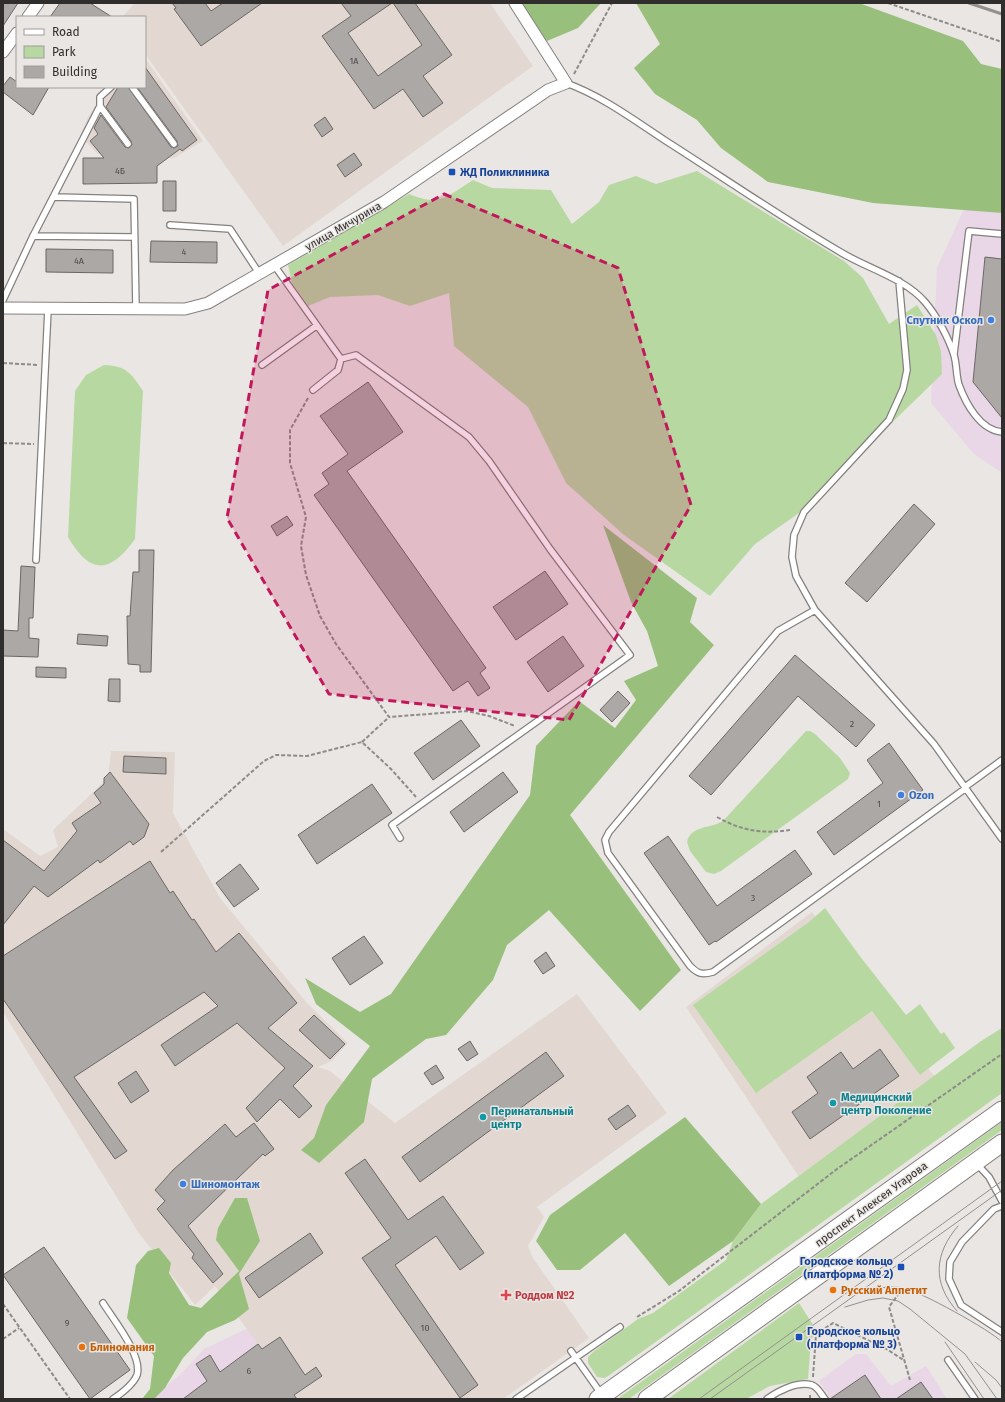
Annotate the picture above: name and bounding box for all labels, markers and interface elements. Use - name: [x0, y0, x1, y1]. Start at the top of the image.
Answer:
- legend: [16, 16, 146, 88]
- text: Road: [52, 25, 80, 39]
- text: Park: [52, 45, 76, 59]
- house number: 1А: [349, 56, 359, 66]
- text: Building: [52, 65, 98, 79]
- house number: 4Б: [115, 166, 125, 176]
- place label: ЖД Поликлиника: [459, 166, 550, 179]
- marker: ЖД Поликлиника: [447, 167, 457, 177]
- street label: улица Мичурина: [303, 199, 384, 254]
- house number: 4: [182, 247, 187, 257]
- house number: 4А: [74, 256, 85, 266]
- place label: Спутник Оскол: [907, 314, 983, 327]
- marker: Спутник Оскол: [986, 315, 996, 325]
- house number: 2: [850, 719, 854, 729]
- place label: Ozon: [909, 789, 934, 802]
- marker: Ozon: [896, 790, 906, 800]
- house number: 1: [877, 799, 881, 809]
- house number: 3: [751, 893, 755, 903]
- place label: Медицинский центр Поколение: [841, 1091, 932, 1117]
- marker: Медицинский центр Поколение: [828, 1098, 838, 1108]
- place label: Перинатальный центр: [491, 1105, 574, 1131]
- marker: Перинатальный центр: [478, 1112, 488, 1122]
- street label: проспект Алексея Угарова: [813, 1159, 930, 1250]
- place label: Шиномонтаж: [191, 1178, 260, 1191]
- marker: Шиномонтаж: [178, 1179, 188, 1189]
- place label: Городское кольцо (платформа № 2): [800, 1255, 894, 1281]
- marker: Городское кольцо (платформа № 2): [896, 1262, 906, 1272]
- place label: Русский Аппетит: [841, 1284, 928, 1297]
- marker: Русский Аппетит: [828, 1285, 838, 1295]
- marker: Роддом №2: [500, 1289, 512, 1301]
- place label: Роддом №2: [515, 1289, 575, 1302]
- house number: 9: [65, 1318, 70, 1328]
- house number: 10: [421, 1323, 429, 1333]
- place label: Городское кольцо (платформа № 3): [807, 1325, 901, 1351]
- marker: Городское кольцо (платформа № 3): [794, 1332, 804, 1342]
- place label: Блиномания: [90, 1341, 155, 1354]
- marker: Блиномания: [77, 1342, 87, 1352]
- house number: 6: [247, 1366, 252, 1376]

